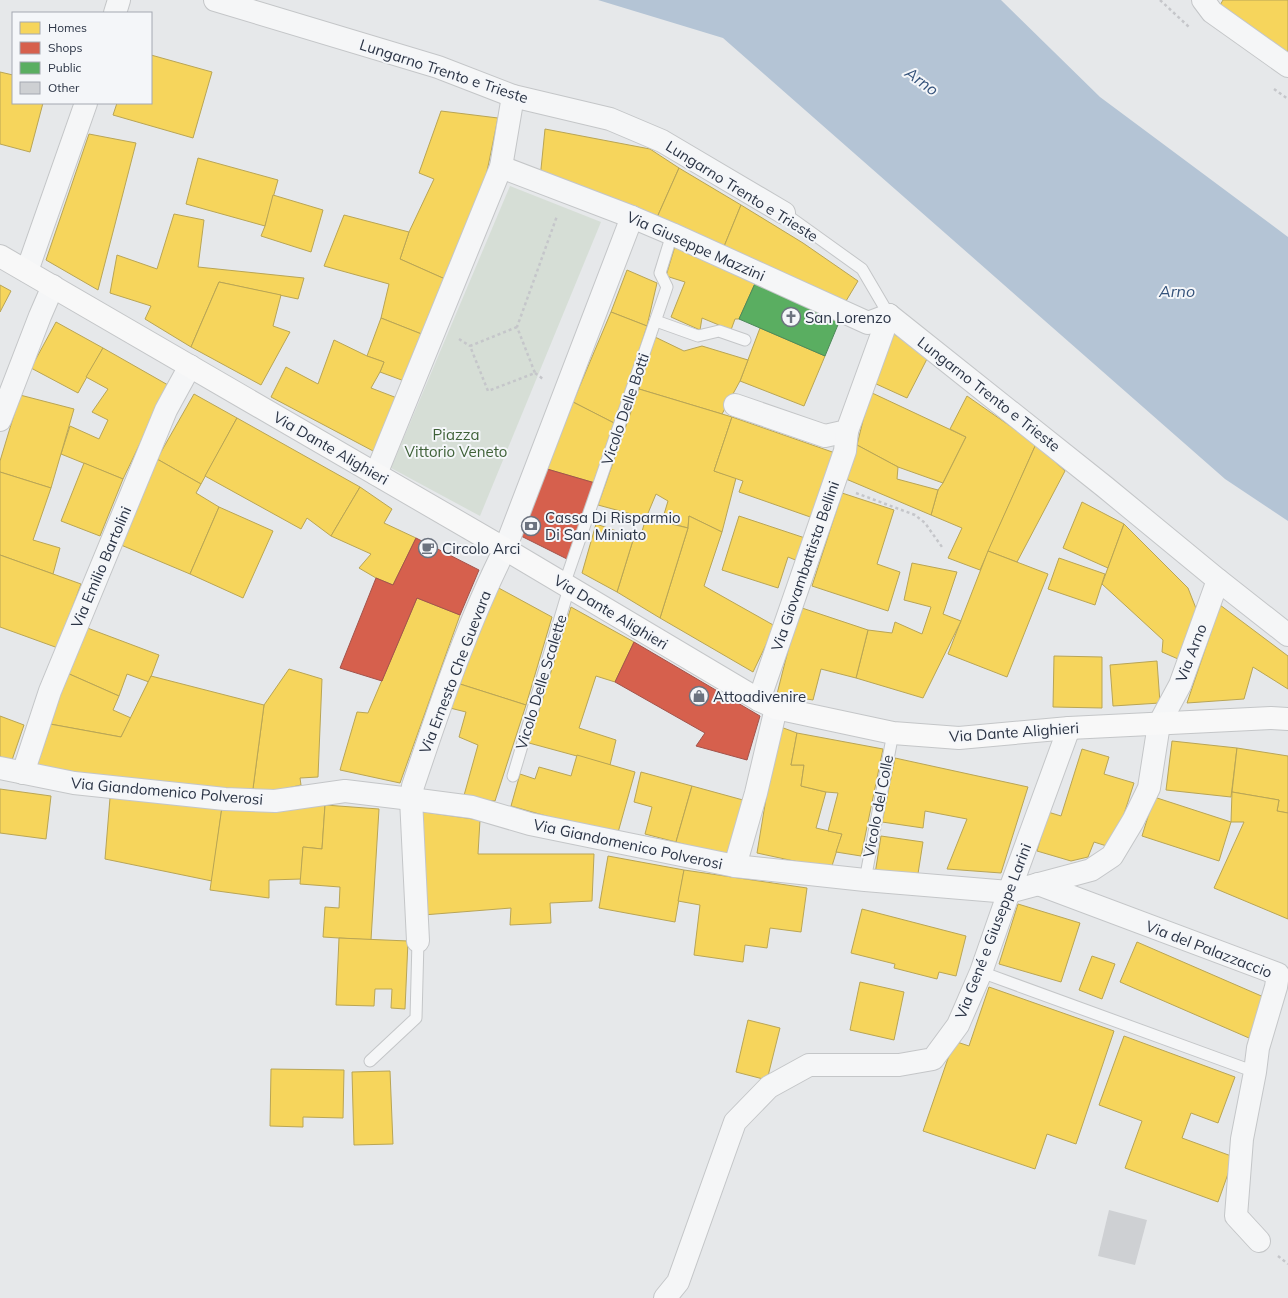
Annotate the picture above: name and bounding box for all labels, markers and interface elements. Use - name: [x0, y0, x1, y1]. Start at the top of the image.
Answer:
- legend: [12, 12, 152, 104]
- text: Homes: [48, 20, 87, 35]
- street label: Lungarno Trento e Trieste: [357, 35, 531, 107]
- text: Shops: [48, 40, 83, 55]
- text: Public: [48, 60, 82, 75]
- water label: Arno: [901, 62, 942, 100]
- text: Other: [48, 80, 80, 95]
- street label: Lungarno Trento e Trieste: [662, 136, 822, 246]
- street label: Via Giuseppe Mazzini: [624, 207, 768, 285]
- water label: Arno: [1158, 281, 1195, 301]
- church icon: San Lorenzo: [780, 306, 802, 328]
- place label: San Lorenzo: [805, 308, 891, 327]
- street label: Lungarno Trento e Trieste: [914, 332, 1064, 456]
- street label: Vicolo Delle Botti: [597, 351, 653, 467]
- street label: Via Dante Alighieri: [270, 407, 392, 489]
- park label: Piazza Vittorio Veneto: [405, 425, 507, 461]
- street label: Via Giovambattista Bellini: [767, 478, 843, 654]
- street label: Via Emilio Bartolini: [67, 503, 135, 631]
- place label: Cassa Di Risparmio Di San Miniato: [545, 508, 681, 544]
- bank icon: Cassa Di Risparmio Di San Miniato: [520, 515, 542, 537]
- cafe icon: Circolo Arci: [417, 537, 439, 559]
- place label: Circolo Arci: [442, 539, 520, 558]
- street label: Via Dante Alighieri: [550, 570, 672, 654]
- street label: Via Ernesto Che Guevara: [415, 588, 495, 756]
- street label: Vicolo Delle Scalette: [511, 612, 571, 752]
- street label: Via Arno: [1171, 621, 1211, 685]
- shop icon: Attoadivenire: [688, 685, 710, 707]
- place label: Attoadivenire: [713, 687, 806, 706]
- street label: Via Dante Alighieri: [949, 718, 1079, 746]
- street label: Vicolo del Colle: [859, 753, 897, 859]
- street label: Via Giandomenico Polverosi: [70, 773, 264, 809]
- street label: Via Giandomenico Polverosi: [532, 815, 724, 873]
- street label: Via Gené e Giuseppe Larini: [951, 841, 1035, 1021]
- street label: Via del Palazzaccio: [1143, 916, 1275, 982]

